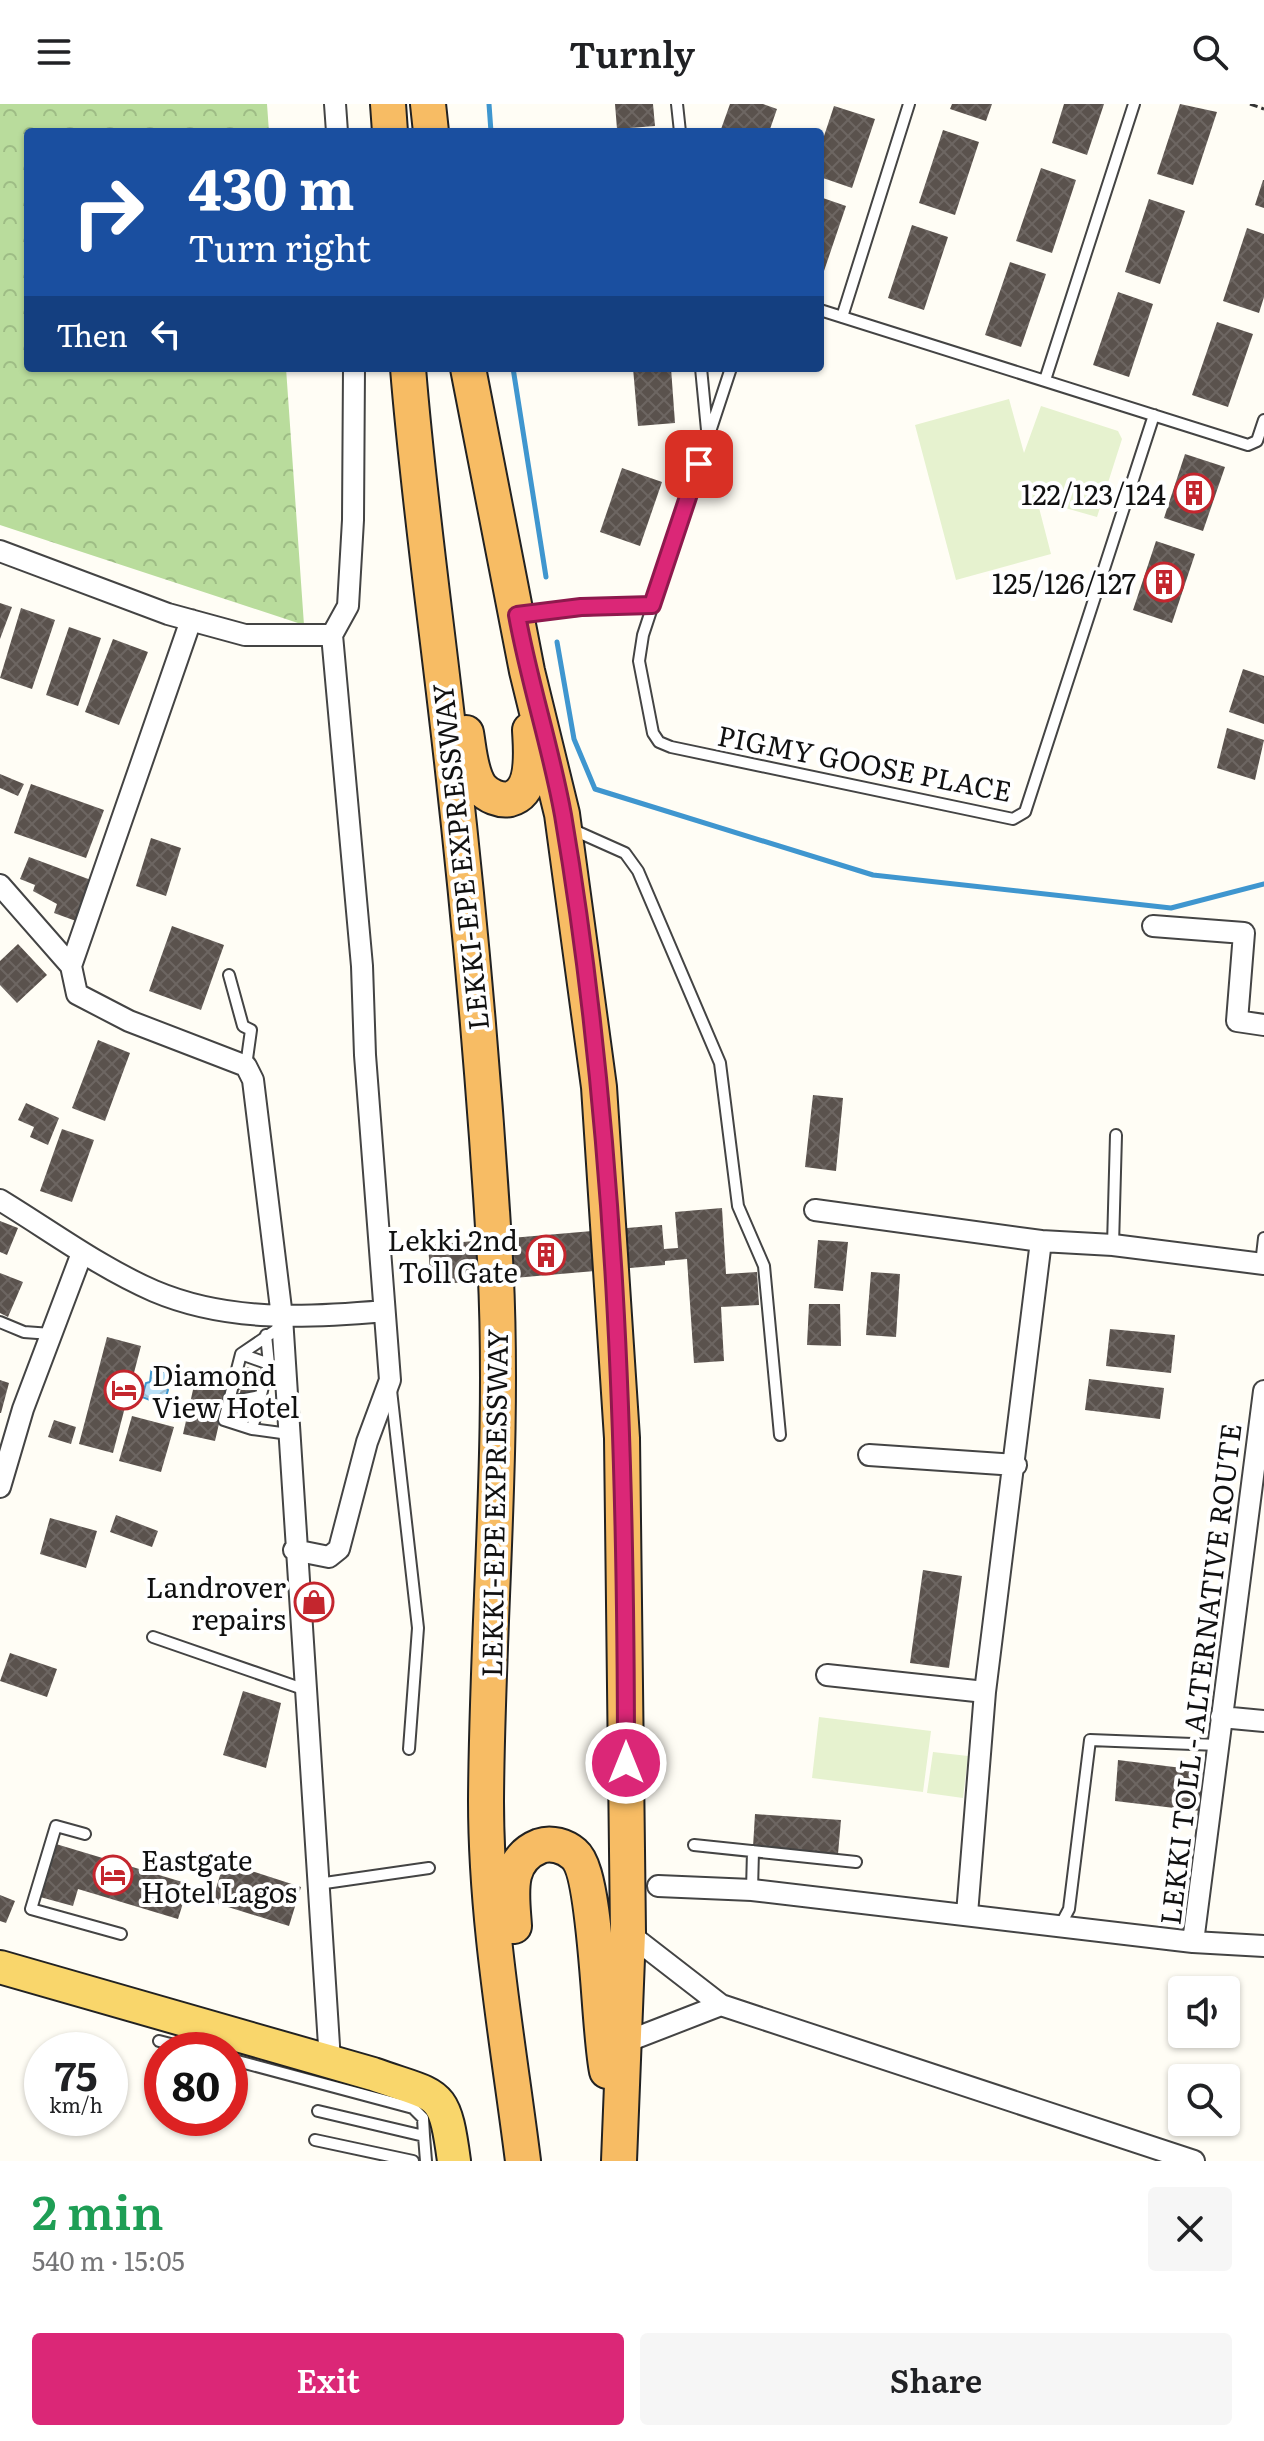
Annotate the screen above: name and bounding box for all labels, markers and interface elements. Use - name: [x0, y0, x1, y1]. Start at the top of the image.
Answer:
- text: Turnly: [569, 26, 695, 79]
- icon: menu: [32, 30, 76, 74]
- icon: search: [1188, 30, 1232, 74]
- text: 430 m: [188, 144, 355, 227]
- icon: right: [56, 160, 160, 264]
- text: Turn right: [188, 220, 371, 273]
- text: Then: [56, 312, 128, 356]
- icon: left: [144, 312, 188, 356]
- pin: [665, 430, 733, 498]
- icon: arrive: [677, 442, 721, 486]
- place label: 122/123/124: [1021, 472, 1166, 514]
- building icon: 122/123/124: [1173, 472, 1215, 514]
- place label: 125/126/127: [992, 561, 1136, 603]
- building icon: 125/126/127: [1143, 561, 1185, 603]
- street label: LEKKI-EPE EXPRESSWAY: [420, 681, 498, 1033]
- street label: PIGMY GOOSE PLACE: [714, 713, 1016, 811]
- place label: Lekki 2nd Toll Gate: [387, 1218, 518, 1292]
- building icon: Lekki 2nd Toll Gate: [525, 1234, 567, 1276]
- street label: LEKKI-EPE EXPRESSWAY: [469, 1328, 517, 1678]
- place label: Diamond View Hotel: [152, 1353, 299, 1427]
- hotel icon: Diamond View Hotel: [103, 1369, 145, 1411]
- street label: LEKKI TOLL - ALTERNATIVE ROUTE: [1147, 1421, 1251, 1927]
- place label: Landrover repairs: [146, 1565, 287, 1639]
- shop icon: Landrover repairs: [293, 1581, 335, 1623]
- position arrow: [584, 1721, 668, 1805]
- place label: Eastgate Hotel Lagos: [141, 1838, 297, 1912]
- hotel icon: Eastgate Hotel Lagos: [92, 1854, 134, 1896]
- map controls: [1168, 1976, 1240, 2136]
- button: sound: [1168, 1976, 1240, 2048]
- speed limit sign: 80: [144, 2032, 248, 2136]
- text: 75: [55, 2044, 97, 2103]
- button: search: [1168, 2064, 1240, 2136]
- text: km/h: [49, 2089, 103, 2119]
- text: 2 min: [32, 2174, 164, 2245]
- button: close: [1148, 2187, 1232, 2271]
- text: 540 m · 15:05: [32, 2240, 185, 2279]
- button: Exit: [32, 2333, 624, 2425]
- button: Share: [640, 2333, 1232, 2425]

